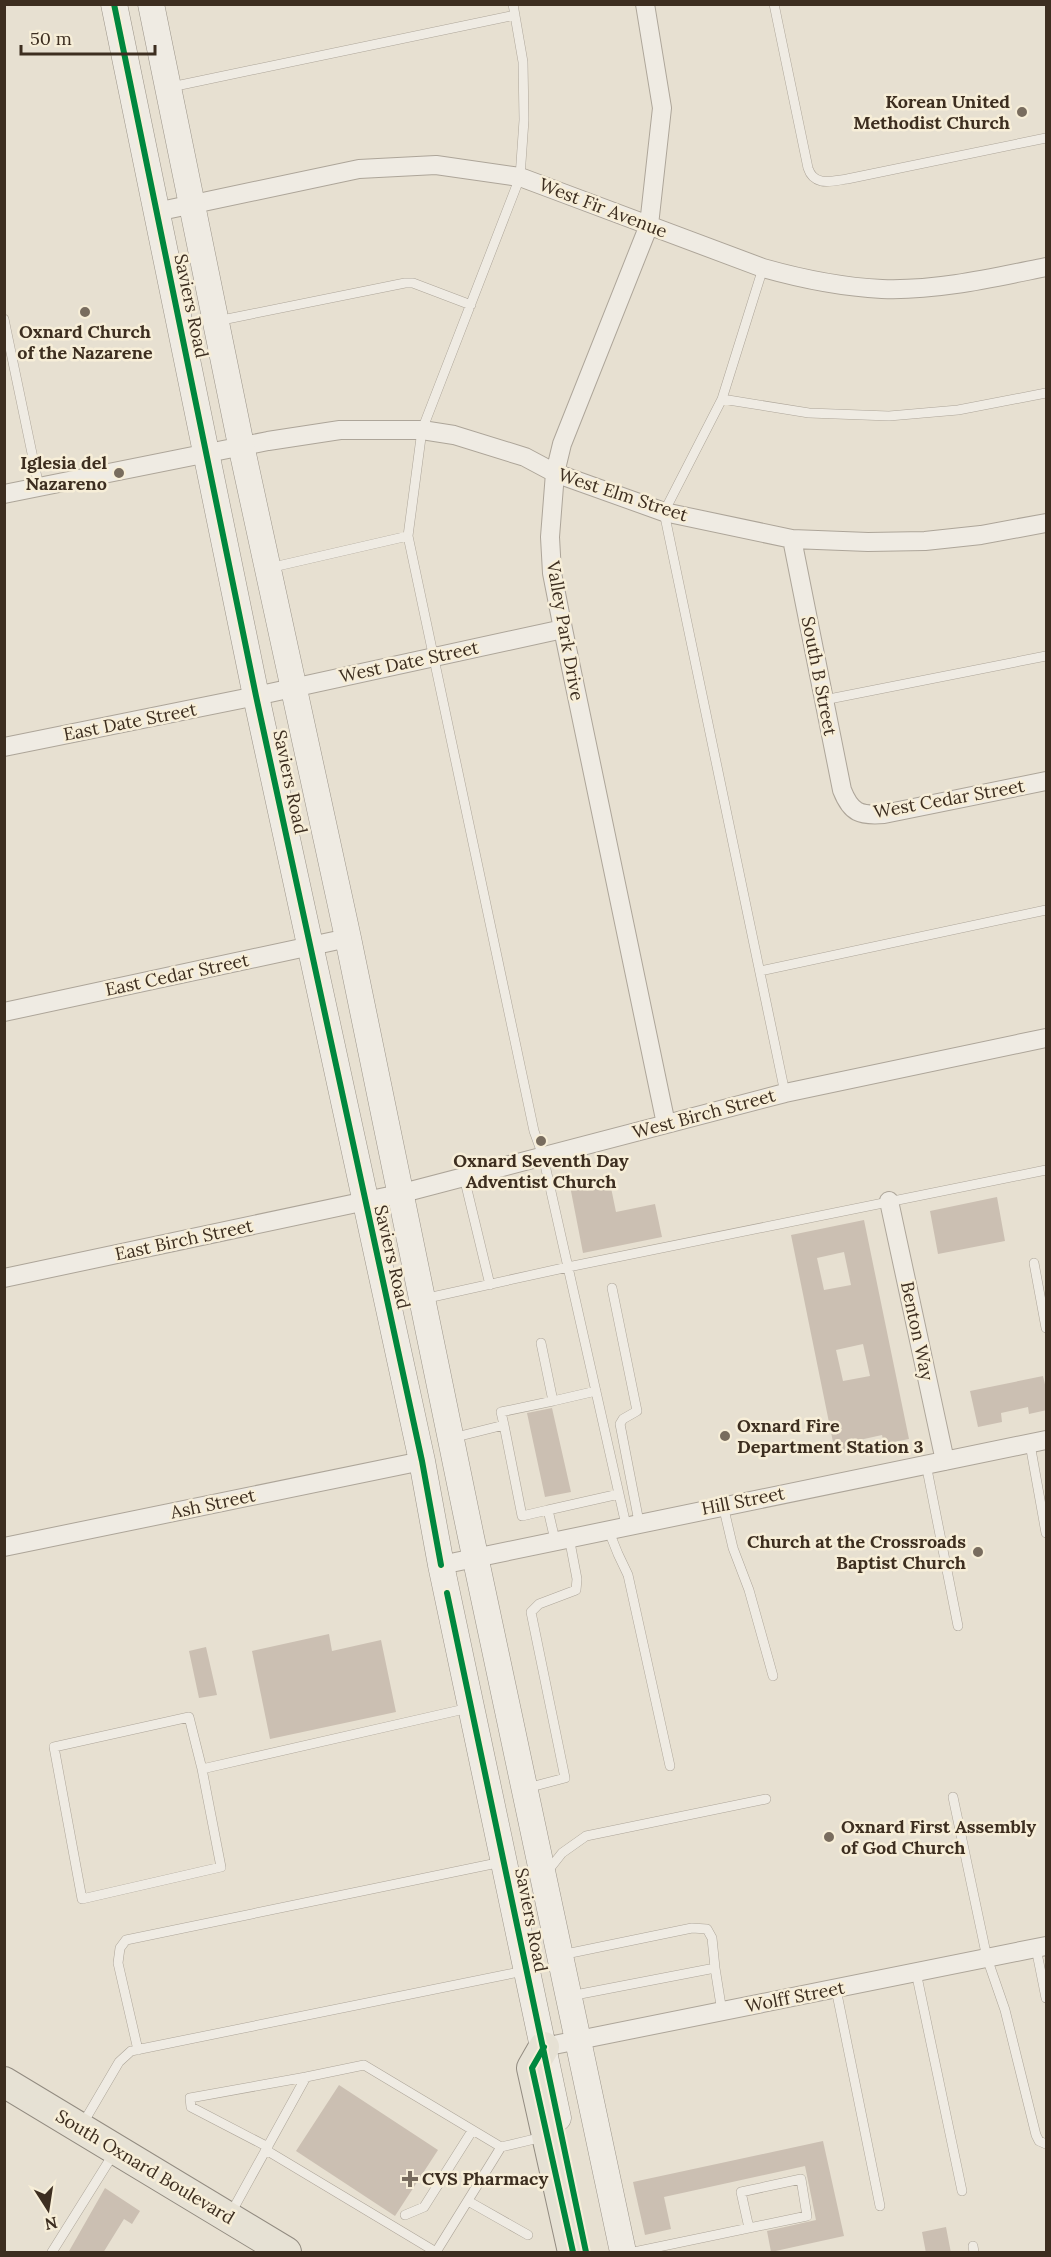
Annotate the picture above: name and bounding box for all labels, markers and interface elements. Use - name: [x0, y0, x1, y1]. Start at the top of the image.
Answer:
- scale bar: [21, 18, 154, 56]
- text: 50 m: [30, 27, 72, 50]
- place label: Korean United Methodist Church: [853, 90, 1010, 134]
- marker: Korean United Methodist Church: [1015, 105, 1029, 119]
- street label: West Fir Avenue: [536, 173, 671, 243]
- street label: Saviers Road: [169, 252, 214, 360]
- marker: Oxnard Church of the Nazarene: [78, 305, 92, 319]
- place label: Oxnard Church of the Nazarene: [17, 320, 153, 364]
- place label: Iglesia del Nazareno: [20, 451, 107, 495]
- street label: West Elm Street: [555, 463, 691, 526]
- marker: Iglesia del Nazareno: [112, 466, 126, 480]
- street label: Valley Park Drive: [542, 558, 589, 703]
- street label: South B Street: [797, 614, 842, 737]
- street label: West Date Street: [337, 635, 481, 688]
- street label: East Date Street: [61, 697, 199, 746]
- street label: Saviers Road: [268, 728, 313, 836]
- street label: West Cedar Street: [872, 774, 1026, 823]
- street label: East Cedar Street: [103, 948, 251, 1001]
- street label: West Birch Street: [630, 1083, 778, 1144]
- marker: Oxnard Seventh Day Adventist Church: [534, 1134, 548, 1148]
- place label: Oxnard Seventh Day Adventist Church: [453, 1149, 629, 1193]
- street label: Saviers Road: [369, 1203, 416, 1311]
- street label: East Birch Street: [113, 1214, 255, 1265]
- street label: Benton Way: [896, 1279, 939, 1383]
- place label: Oxnard Fire Department Station 3: [737, 1414, 924, 1458]
- marker: Oxnard Fire Department Station 3: [718, 1429, 732, 1443]
- street label: Hill Street: [699, 1481, 787, 1520]
- street label: Ash Street: [167, 1483, 257, 1524]
- place label: Church at the Crossroads Baptist Church: [747, 1530, 966, 1574]
- marker: Church at the Crossroads Baptist Church: [971, 1545, 985, 1559]
- place label: Oxnard First Assembly of God Church: [841, 1815, 1036, 1859]
- marker: Oxnard First Assembly of God Church: [822, 1830, 836, 1844]
- street label: Saviers Road: [510, 1866, 553, 1974]
- street label: Wolff Street: [743, 1976, 847, 2017]
- street label: South Oxnard Boulevard: [52, 2104, 239, 2229]
- place label: CVS Pharmacy: [422, 2167, 548, 2190]
- marker: CVS Pharmacy: [403, 2172, 417, 2186]
- north arrow: [18, 2179, 78, 2239]
- text: N: [43, 2213, 59, 2235]

